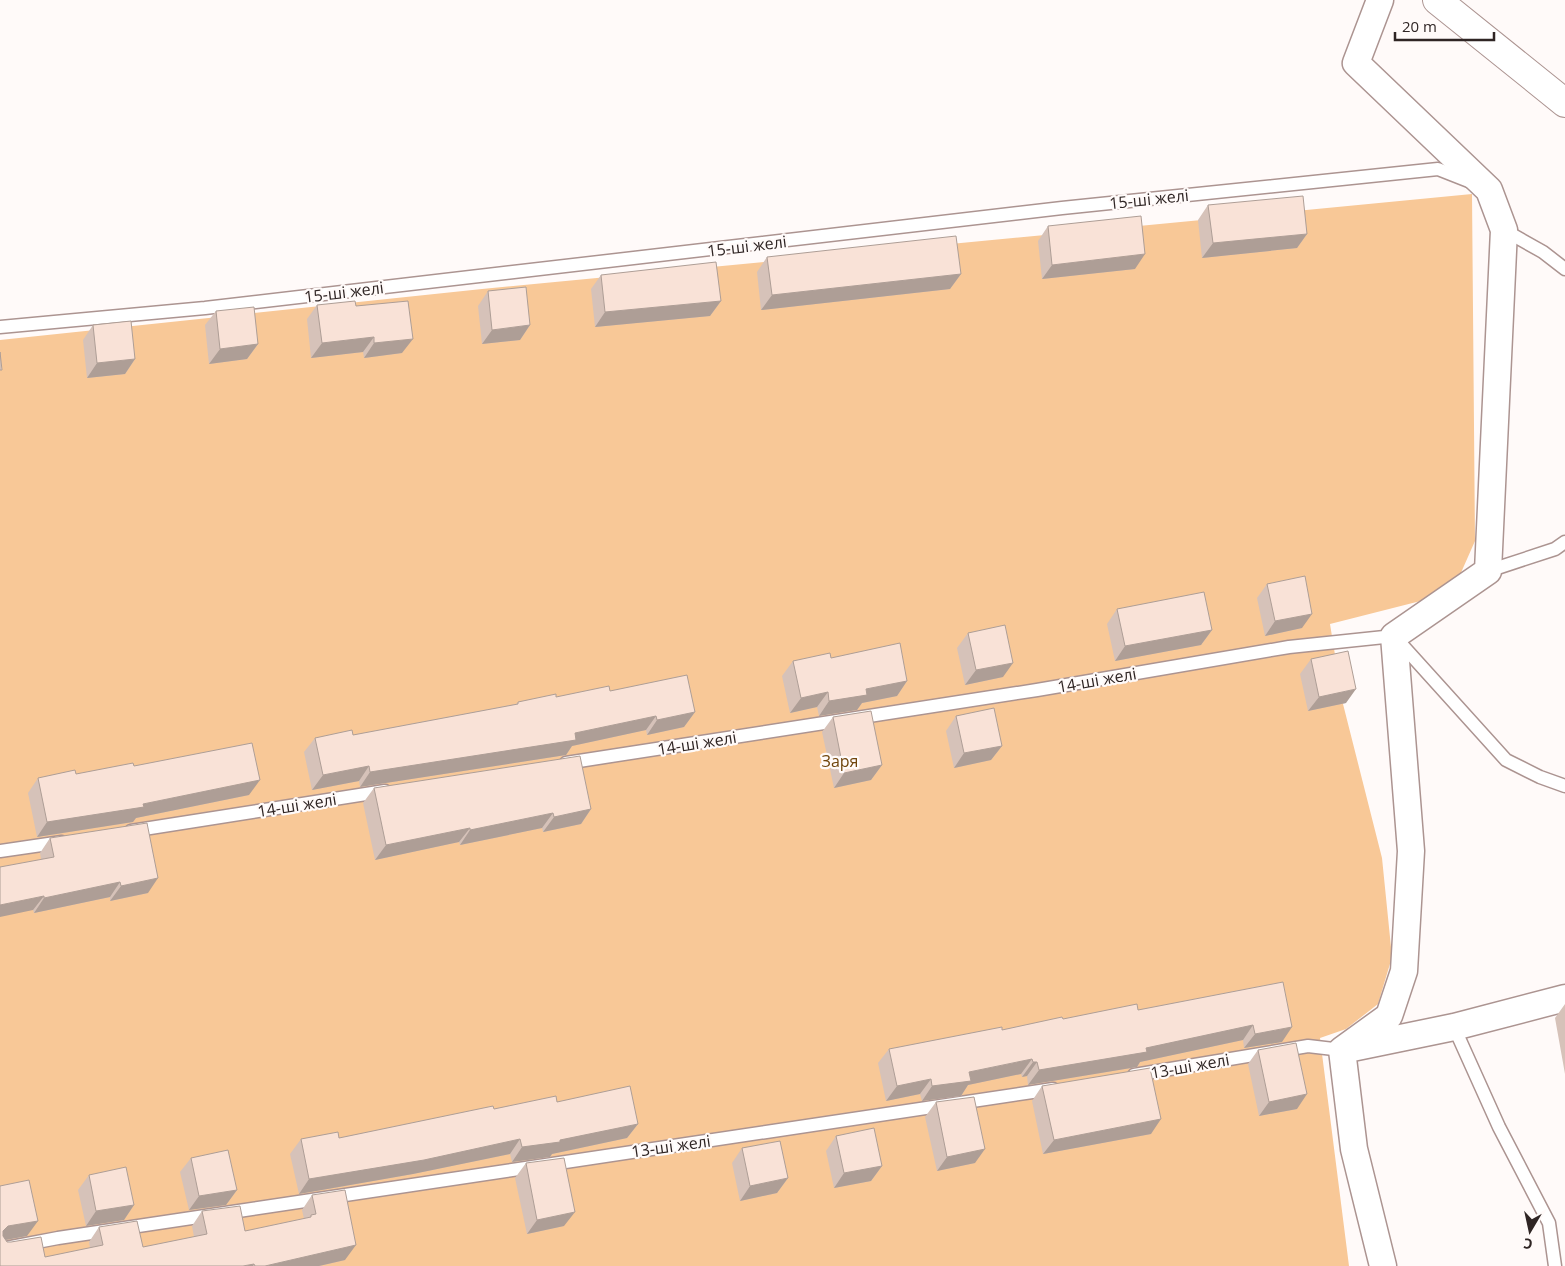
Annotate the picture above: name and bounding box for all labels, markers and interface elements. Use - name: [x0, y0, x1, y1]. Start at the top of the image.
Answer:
- scale bar: [1395, 10, 1494, 42]
- text: 20 m: [1402, 16, 1437, 36]
- street label: 15-ші желі: [1108, 184, 1190, 214]
- street label: 15-ші желі: [706, 230, 788, 262]
- street label: 15-ші желі: [303, 276, 385, 308]
- street label: 14-ші желі: [1056, 662, 1138, 698]
- street label: 14-ші желі: [656, 726, 738, 760]
- park label: Заря: [822, 750, 858, 772]
- street label: 14-ші желі: [256, 788, 338, 822]
- street label: 13-ші желі: [1149, 1048, 1231, 1084]
- street label: 13-ші желі: [630, 1130, 712, 1162]
- north arrow: [1505, 1206, 1555, 1256]
- text: С: [1522, 1234, 1534, 1254]

